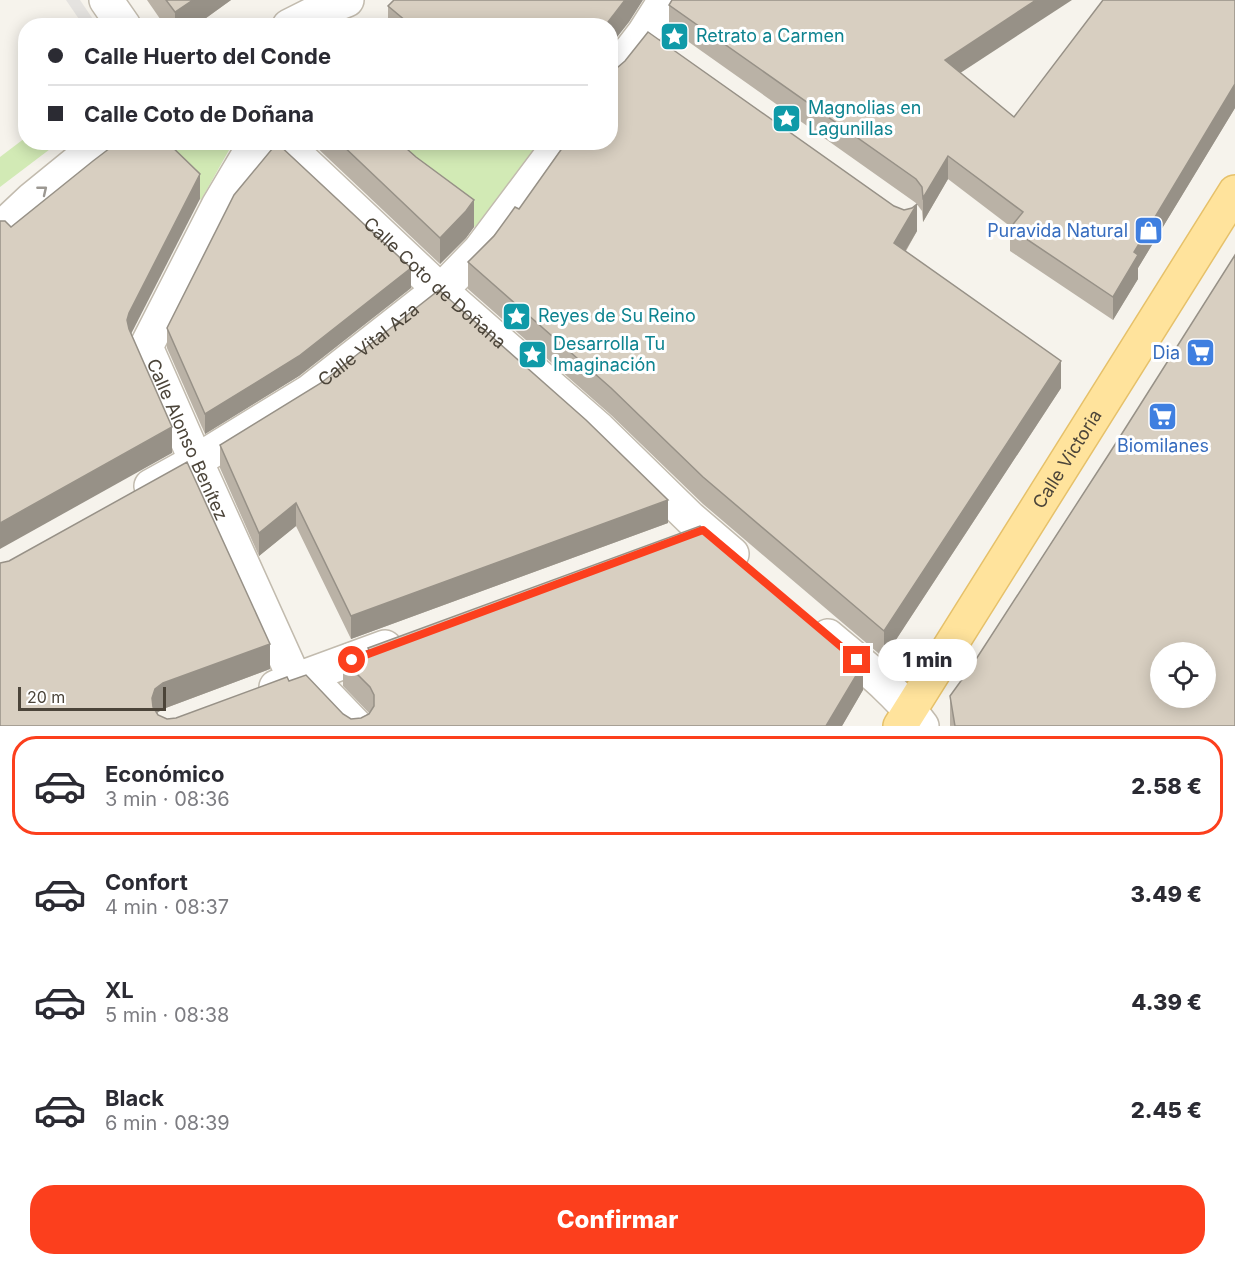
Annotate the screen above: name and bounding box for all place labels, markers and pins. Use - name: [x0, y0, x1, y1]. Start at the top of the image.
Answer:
- place icon: Retrato a Carmen: [659, 20, 691, 52]
- place label: Retrato a Carmen: [696, 25, 845, 46]
- place label: Magnolias en Lagunillas: [808, 97, 921, 139]
- place icon: Magnolias en Lagunillas: [771, 102, 803, 134]
- shop icon: Puravida Natural: [1133, 215, 1165, 247]
- place label: Puravida Natural: [987, 220, 1128, 241]
- place icon: Reyes de Su Reino: [501, 300, 533, 332]
- place label: Reyes de Su Reino: [538, 305, 696, 326]
- place label: Desarrolla Tu Imaginación: [553, 333, 665, 375]
- supermarket icon: Dia: [1185, 337, 1217, 369]
- place icon: Desarrolla Tu Imaginación: [516, 338, 548, 370]
- place label: Dia: [1153, 342, 1180, 363]
- supermarket icon: Biomilanes: [1147, 401, 1179, 433]
- place label: Biomilanes: [1117, 435, 1209, 456]

